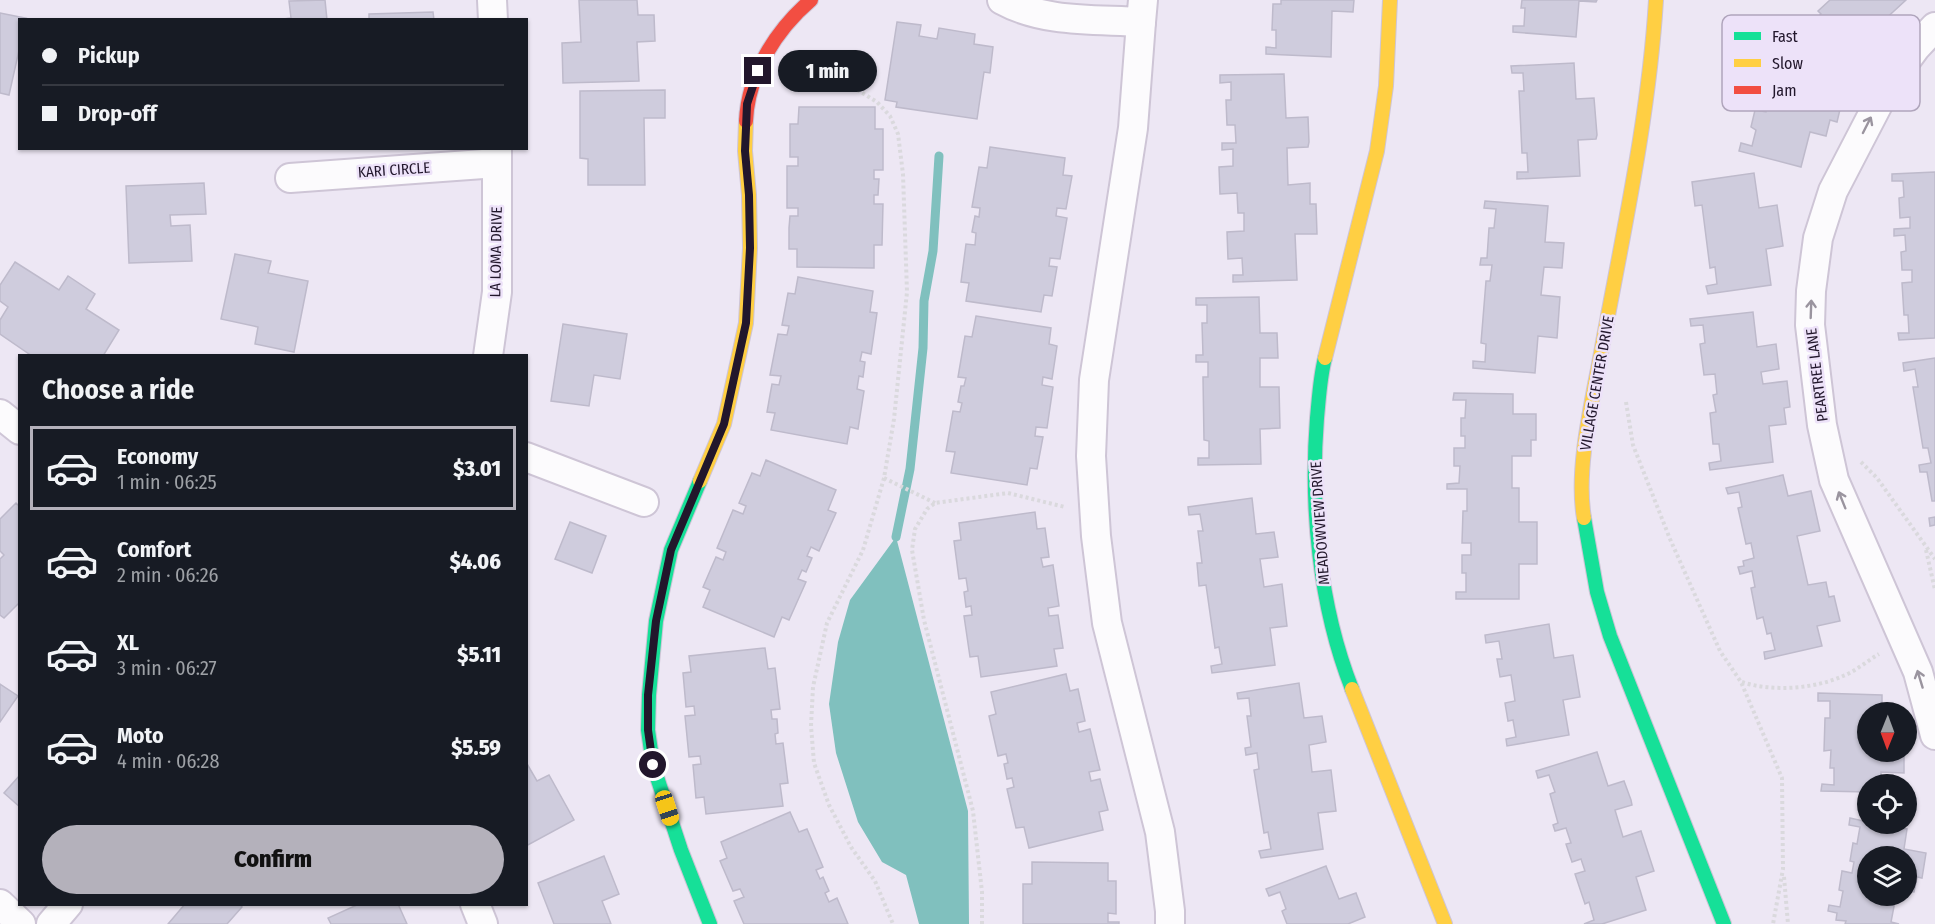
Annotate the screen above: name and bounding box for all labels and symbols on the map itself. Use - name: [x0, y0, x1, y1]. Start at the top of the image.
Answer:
- legend: [1722, 15, 1920, 111]
- text: Fast: [1772, 27, 1799, 46]
- callout: 1 min: [779, 50, 878, 92]
- text: Slow: [1772, 54, 1803, 73]
- route end: [744, 57, 771, 84]
- text: Jam: [1772, 81, 1797, 100]
- one-way arrow: [1862, 116, 1873, 134]
- street label: KARI CIRCLE: [357, 158, 431, 182]
- street label: LA LOMA DRIVE: [486, 206, 506, 298]
- one-way arrow: [1805, 299, 1816, 319]
- street label: VILLAGE CENTER DRIVE: [1576, 314, 1618, 452]
- street label: PEARTREE LANE: [1802, 327, 1832, 423]
- street label: MEADOWVIEW DRIVE: [1307, 461, 1333, 585]
- one-way arrow: [1836, 491, 1847, 510]
- one-way arrow: [1913, 670, 1924, 689]
- north arrow: [1857, 702, 1917, 762]
- route start: [639, 751, 666, 778]
- car: [653, 788, 681, 828]

